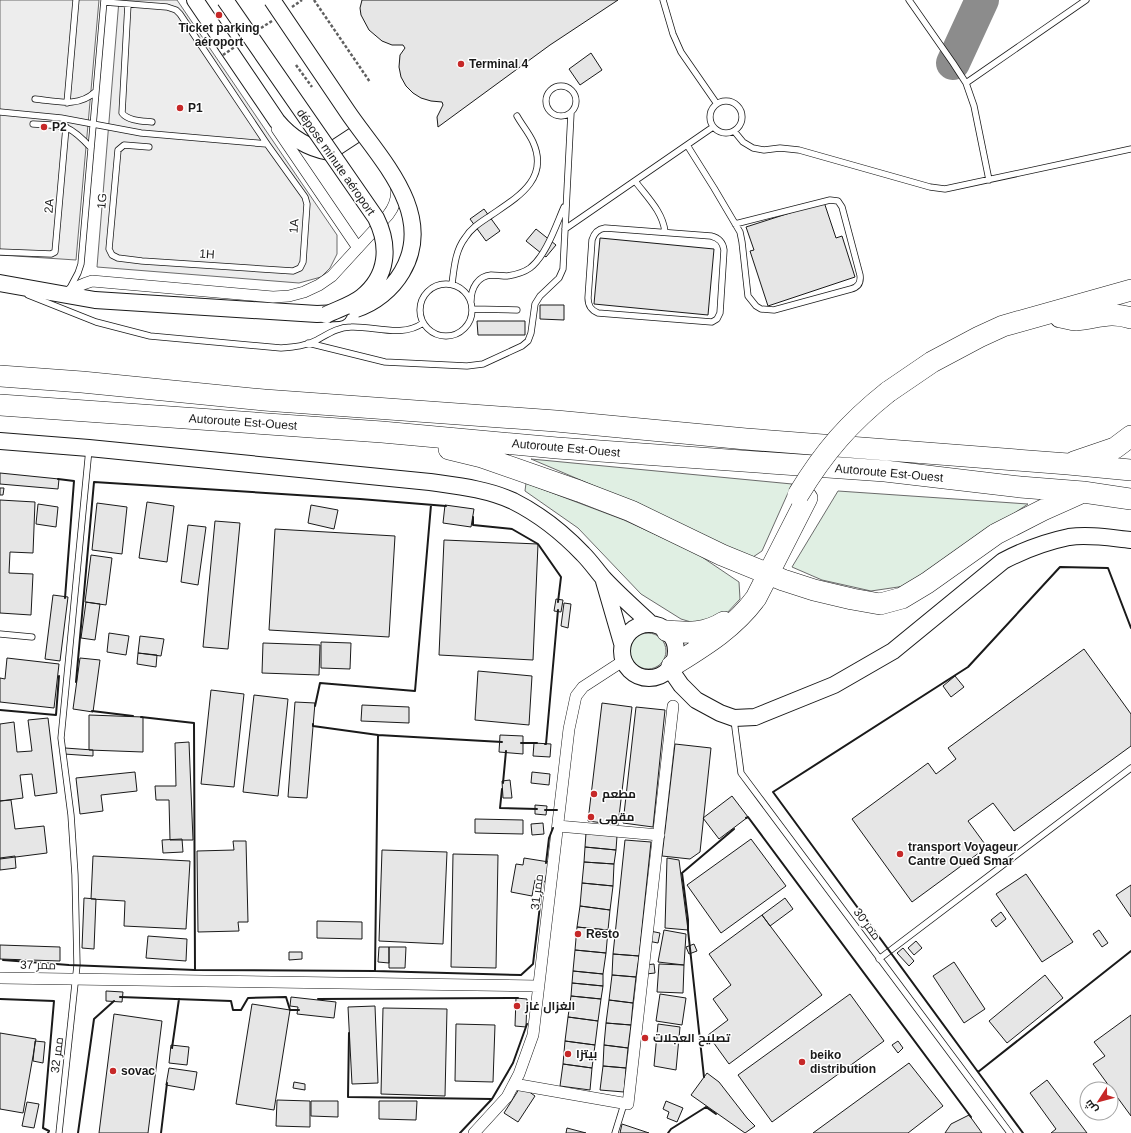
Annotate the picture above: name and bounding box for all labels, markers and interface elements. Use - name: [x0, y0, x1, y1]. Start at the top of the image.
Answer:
- marker: Ticket parking aéroport: [214, 10, 224, 20]
- place label: Ticket parking aéroport: [178, 21, 260, 49]
- place label: Terminal 4: [469, 57, 528, 71]
- marker: Terminal 4: [456, 59, 466, 69]
- place label: P1: [188, 101, 203, 115]
- marker: P1: [175, 103, 185, 113]
- street label: dépose minute aéroport: [294, 106, 378, 218]
- place label: P2: [52, 120, 67, 134]
- marker: P2: [39, 122, 49, 132]
- street label: 1G: [94, 192, 110, 210]
- street label: 2A: [42, 198, 56, 214]
- street label: 1A: [287, 218, 301, 234]
- street label: 1H: [199, 246, 215, 262]
- street label: Autoroute Est-Ouest: [188, 411, 298, 433]
- street label: Autoroute Est-Ouest: [511, 436, 621, 460]
- street label: Autoroute Est-Ouest: [834, 461, 944, 485]
- place label: مطعم: [602, 787, 636, 802]
- marker: مطعم: [589, 789, 599, 799]
- place label: مقهى: [599, 810, 634, 825]
- marker: مقهى: [586, 812, 596, 822]
- place label: transport Voyageur Cantre Oued Smar: [908, 840, 1018, 868]
- marker: transport Voyageur Cantre Oued Smar: [895, 849, 905, 859]
- street label: ممر 31: [528, 873, 546, 911]
- street label: ممر 30: [851, 905, 883, 943]
- place label: Resto: [586, 927, 619, 941]
- marker: Resto: [573, 929, 583, 939]
- street label: ممر 37: [20, 958, 56, 972]
- place label: الغزال غاز: [524, 999, 575, 1014]
- marker: الغزال غاز: [512, 1001, 522, 1011]
- place label: تصليح العجلات: [653, 1031, 731, 1047]
- marker: تصليح العجلات: [640, 1033, 650, 1043]
- street label: ممر 32: [48, 1036, 66, 1074]
- place label: بيتزا: [576, 1047, 597, 1062]
- place label: beiko distribution: [810, 1048, 876, 1076]
- marker: بيتزا: [563, 1049, 573, 1059]
- marker: beiko distribution: [797, 1057, 807, 1067]
- place label: sovac: [121, 1064, 155, 1078]
- marker: sovac: [108, 1066, 118, 1076]
- north arrow: [1079, 1081, 1119, 1121]
- text: ش: [1082, 1097, 1101, 1116]

